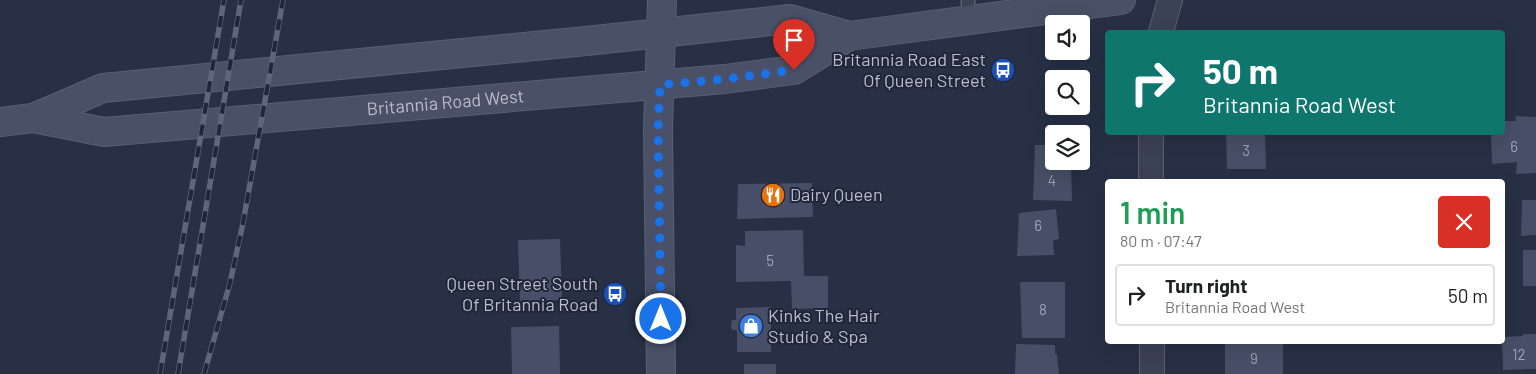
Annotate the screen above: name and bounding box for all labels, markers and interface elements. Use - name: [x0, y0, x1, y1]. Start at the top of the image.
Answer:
- map controls: [1045, 15, 1090, 170]
- button: sound: [1045, 15, 1090, 60]
- pin: [773, 19, 815, 70]
- icon: arrive: [780, 26, 808, 54]
- place label: Britannia Road East Of Queen Street: [832, 48, 986, 91]
- text: 50 m: [1203, 49, 1278, 91]
- icon: right: [1120, 50, 1185, 115]
- bus stop icon: Britannia Road East Of Queen Street: [990, 57, 1016, 83]
- button: search: [1045, 70, 1090, 115]
- street label: Britannia Road West: [366, 84, 525, 120]
- text: Britannia Road West: [1203, 91, 1396, 117]
- button: layers: [1045, 125, 1090, 170]
- house number: 6: [1510, 137, 1518, 155]
- house number: 3: [1242, 141, 1250, 159]
- house number: 4: [1048, 171, 1056, 189]
- restaurant icon: Dairy Queen: [760, 182, 786, 208]
- place label: Dairy Queen: [790, 183, 883, 205]
- text: 1 min: [1120, 194, 1185, 230]
- button: close: [1438, 196, 1490, 248]
- house number: 6: [1034, 216, 1042, 234]
- text: 80 m · 07:47: [1120, 231, 1202, 250]
- house number: 5: [766, 251, 774, 269]
- place label: Queen Street South Of Britannia Road: [447, 272, 598, 315]
- text: Turn right: [1165, 274, 1247, 297]
- bus stop icon: Queen Street South Of Britannia Road: [602, 281, 628, 307]
- icon: right: [1122, 281, 1150, 309]
- text: 50 m: [1448, 284, 1488, 307]
- position arrow: [634, 292, 686, 344]
- text: Britannia Road West: [1165, 297, 1305, 316]
- house number: 8: [1039, 300, 1047, 318]
- place label: Kinks The Hair Studio & Spa: [768, 304, 880, 347]
- shop icon: Kinks The Hair Studio & Spa: [738, 313, 764, 339]
- house number: 12: [1512, 345, 1526, 363]
- house number: 9: [1250, 349, 1258, 367]

